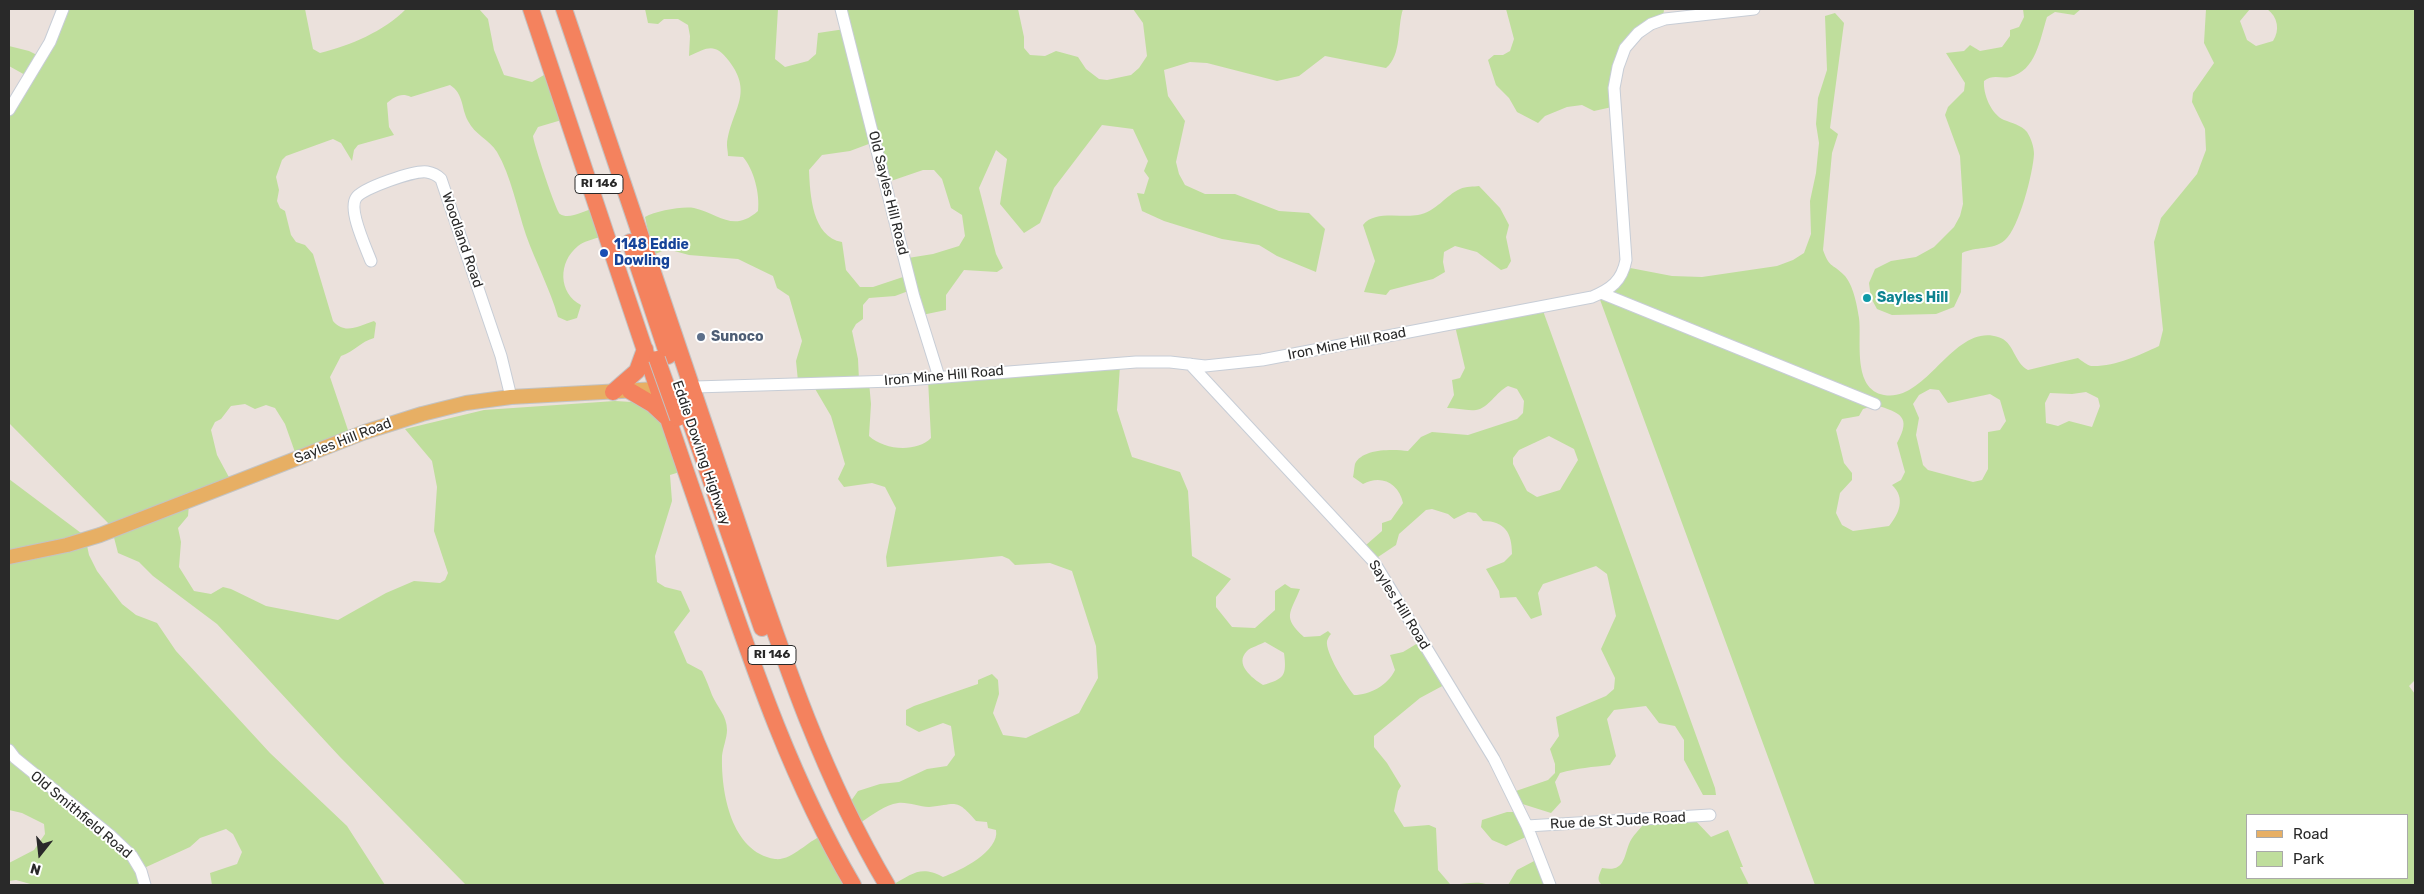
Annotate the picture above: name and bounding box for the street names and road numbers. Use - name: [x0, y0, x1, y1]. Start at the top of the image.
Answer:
- street label: Old Sayles Hill Road: [864, 129, 912, 257]
- road number: RI 146: [575, 174, 623, 193]
- street label: Woodland Road: [438, 190, 486, 290]
- street label: Iron Mine Hill Road: [1286, 324, 1408, 364]
- street label: Iron Mine Hill Road: [883, 362, 1005, 390]
- street label: Eddie Dowling Highway: [668, 378, 734, 528]
- street label: Sayles Hill Road: [292, 415, 394, 467]
- street label: Sayles Hill Road: [1365, 557, 1433, 653]
- road number: RI 146: [748, 646, 796, 664]
- street label: Old Smithfield Road: [27, 768, 135, 862]
- street label: Rue de St Jude Road: [1550, 809, 1686, 833]

